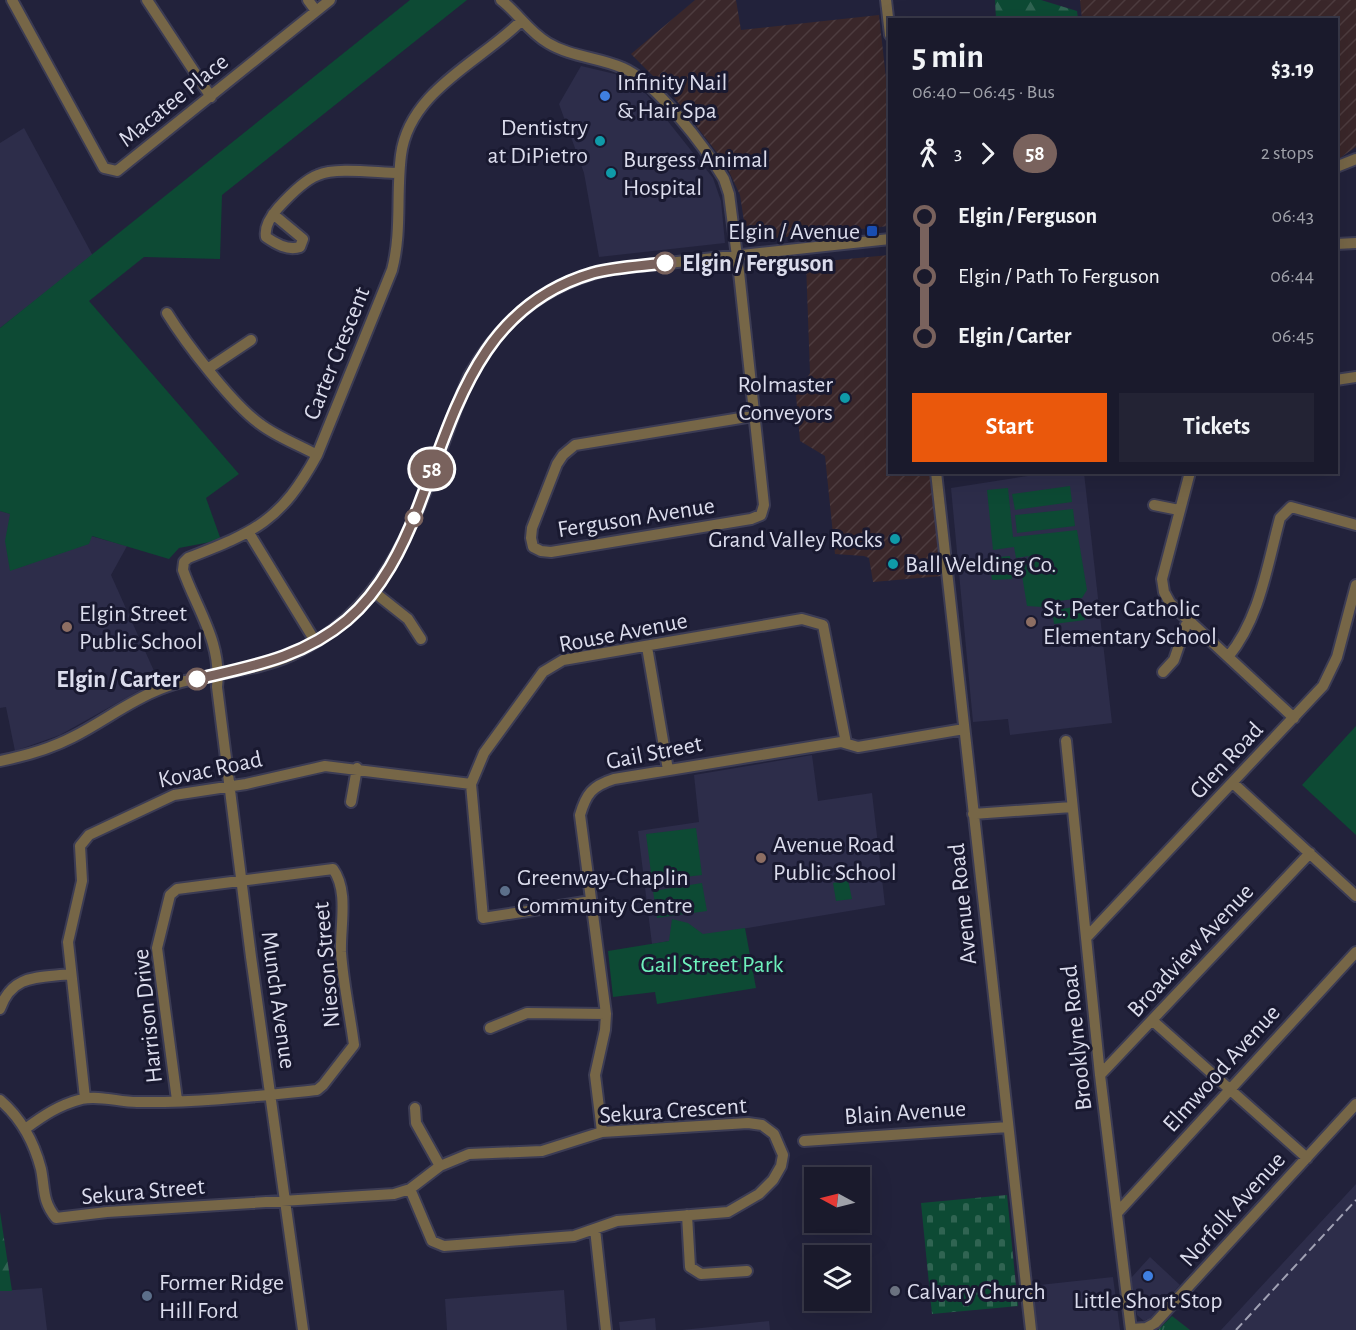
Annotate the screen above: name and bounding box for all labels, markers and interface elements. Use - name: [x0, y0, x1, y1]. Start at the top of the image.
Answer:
- text: 5 min: [912, 41, 984, 74]
- street label: Macatee Place: [114, 50, 233, 152]
- text: $3.19: [1271, 58, 1314, 80]
- place label: Infinity Nail & Hair Spa: [617, 71, 727, 123]
- text: 06:40 – 06:45 · Bus: [912, 82, 1055, 102]
- marker: Infinity Nail & Hair Spa: [598, 89, 612, 103]
- place label: Dentistry at DiPietro: [487, 116, 588, 168]
- marker: Dentistry at DiPietro: [593, 134, 607, 148]
- icon: walk: [912, 137, 945, 170]
- icon: forward: [971, 137, 1004, 170]
- text: 3: [954, 143, 962, 163]
- text: 58: [1025, 143, 1045, 164]
- text: 2 stops: [1261, 143, 1314, 163]
- place label: Burgess Animal Hospital: [623, 148, 768, 200]
- marker: Burgess Animal Hospital: [604, 166, 618, 180]
- text: Elgin / Ferguson: [958, 205, 1097, 227]
- text: 06:43: [1272, 206, 1314, 226]
- place label: Elgin / Avenue: [728, 220, 860, 244]
- marker: Elgin / Avenue: [865, 224, 879, 238]
- marker: Elgin / Ferguson: [654, 252, 676, 274]
- place label: Elgin / Ferguson: [682, 252, 834, 276]
- text: Elgin / Path To Ferguson: [958, 265, 1160, 287]
- text: 06:44: [1270, 266, 1314, 286]
- street label: Carter Crescent: [299, 283, 375, 423]
- text: Elgin / Carter: [958, 325, 1071, 347]
- text: 06:45: [1271, 326, 1314, 346]
- place label: Rolmaster Conveyors: [738, 373, 833, 425]
- marker: Rolmaster Conveyors: [838, 391, 852, 405]
- button: Start: [912, 393, 1107, 462]
- button: Tickets: [1119, 393, 1314, 462]
- line badge: 58: [405, 450, 459, 488]
- text: 58: [422, 459, 442, 480]
- street label: Ferguson Avenue: [556, 494, 717, 542]
- unlabelled marker: [405, 509, 423, 527]
- place label: Grand Valley Rocks: [708, 528, 883, 552]
- marker: Grand Valley Rocks: [888, 532, 902, 546]
- place label: Ball Welding Co.: [905, 553, 1057, 577]
- marker: Ball Welding Co.: [886, 557, 900, 571]
- place label: St. Peter Catholic Elementary School: [1043, 597, 1217, 649]
- place label: Elgin Street Public School: [79, 602, 203, 654]
- street label: Rouse Avenue: [557, 609, 689, 657]
- marker: St. Peter Catholic Elementary School: [1024, 615, 1038, 629]
- marker: Elgin Street Public School: [60, 620, 74, 634]
- place label: Elgin / Carter: [56, 668, 181, 692]
- marker: Elgin / Carter: [186, 668, 208, 690]
- street label: Glen Road: [1185, 718, 1268, 804]
- street label: Gail Street: [604, 732, 705, 774]
- street label: Kovac Road: [156, 747, 264, 793]
- place label: Avenue Road Public School: [773, 833, 897, 885]
- street label: Avenue Road: [945, 842, 981, 966]
- marker: Avenue Road Public School: [754, 851, 768, 865]
- place label: Greenway-Chaplin Community Centre: [517, 866, 693, 918]
- street label: Broadview Avenue: [1123, 879, 1258, 1022]
- marker: Greenway-Chaplin Community Centre: [498, 884, 512, 898]
- street label: Nieson Street: [309, 901, 344, 1029]
- street label: Munch Avenue: [256, 930, 300, 1070]
- street label: Harrison Drive: [129, 948, 167, 1084]
- park label: Gail Street Park: [641, 953, 783, 977]
- street label: Brooklyne Road: [1057, 964, 1097, 1112]
- street label: Elmwood Avenue: [1159, 1000, 1285, 1137]
- street label: Sekura Crescent: [599, 1094, 748, 1128]
- street label: Blain Avenue: [843, 1097, 967, 1129]
- street label: Norfolk Avenue: [1175, 1148, 1290, 1271]
- north arrow: [804, 1167, 870, 1233]
- map controls: [804, 1167, 870, 1311]
- street label: Sekura Street: [80, 1175, 206, 1209]
- button: layers: [804, 1245, 870, 1311]
- marker: Little Short Stop: [1141, 1269, 1155, 1283]
- place label: Former Ridge Hill Ford: [159, 1271, 284, 1323]
- place label: Calvary Church: [907, 1280, 1046, 1304]
- marker: Calvary Church: [888, 1284, 902, 1298]
- marker: Former Ridge Hill Ford: [140, 1289, 154, 1303]
- place label: Little Short Stop: [1073, 1289, 1223, 1313]

